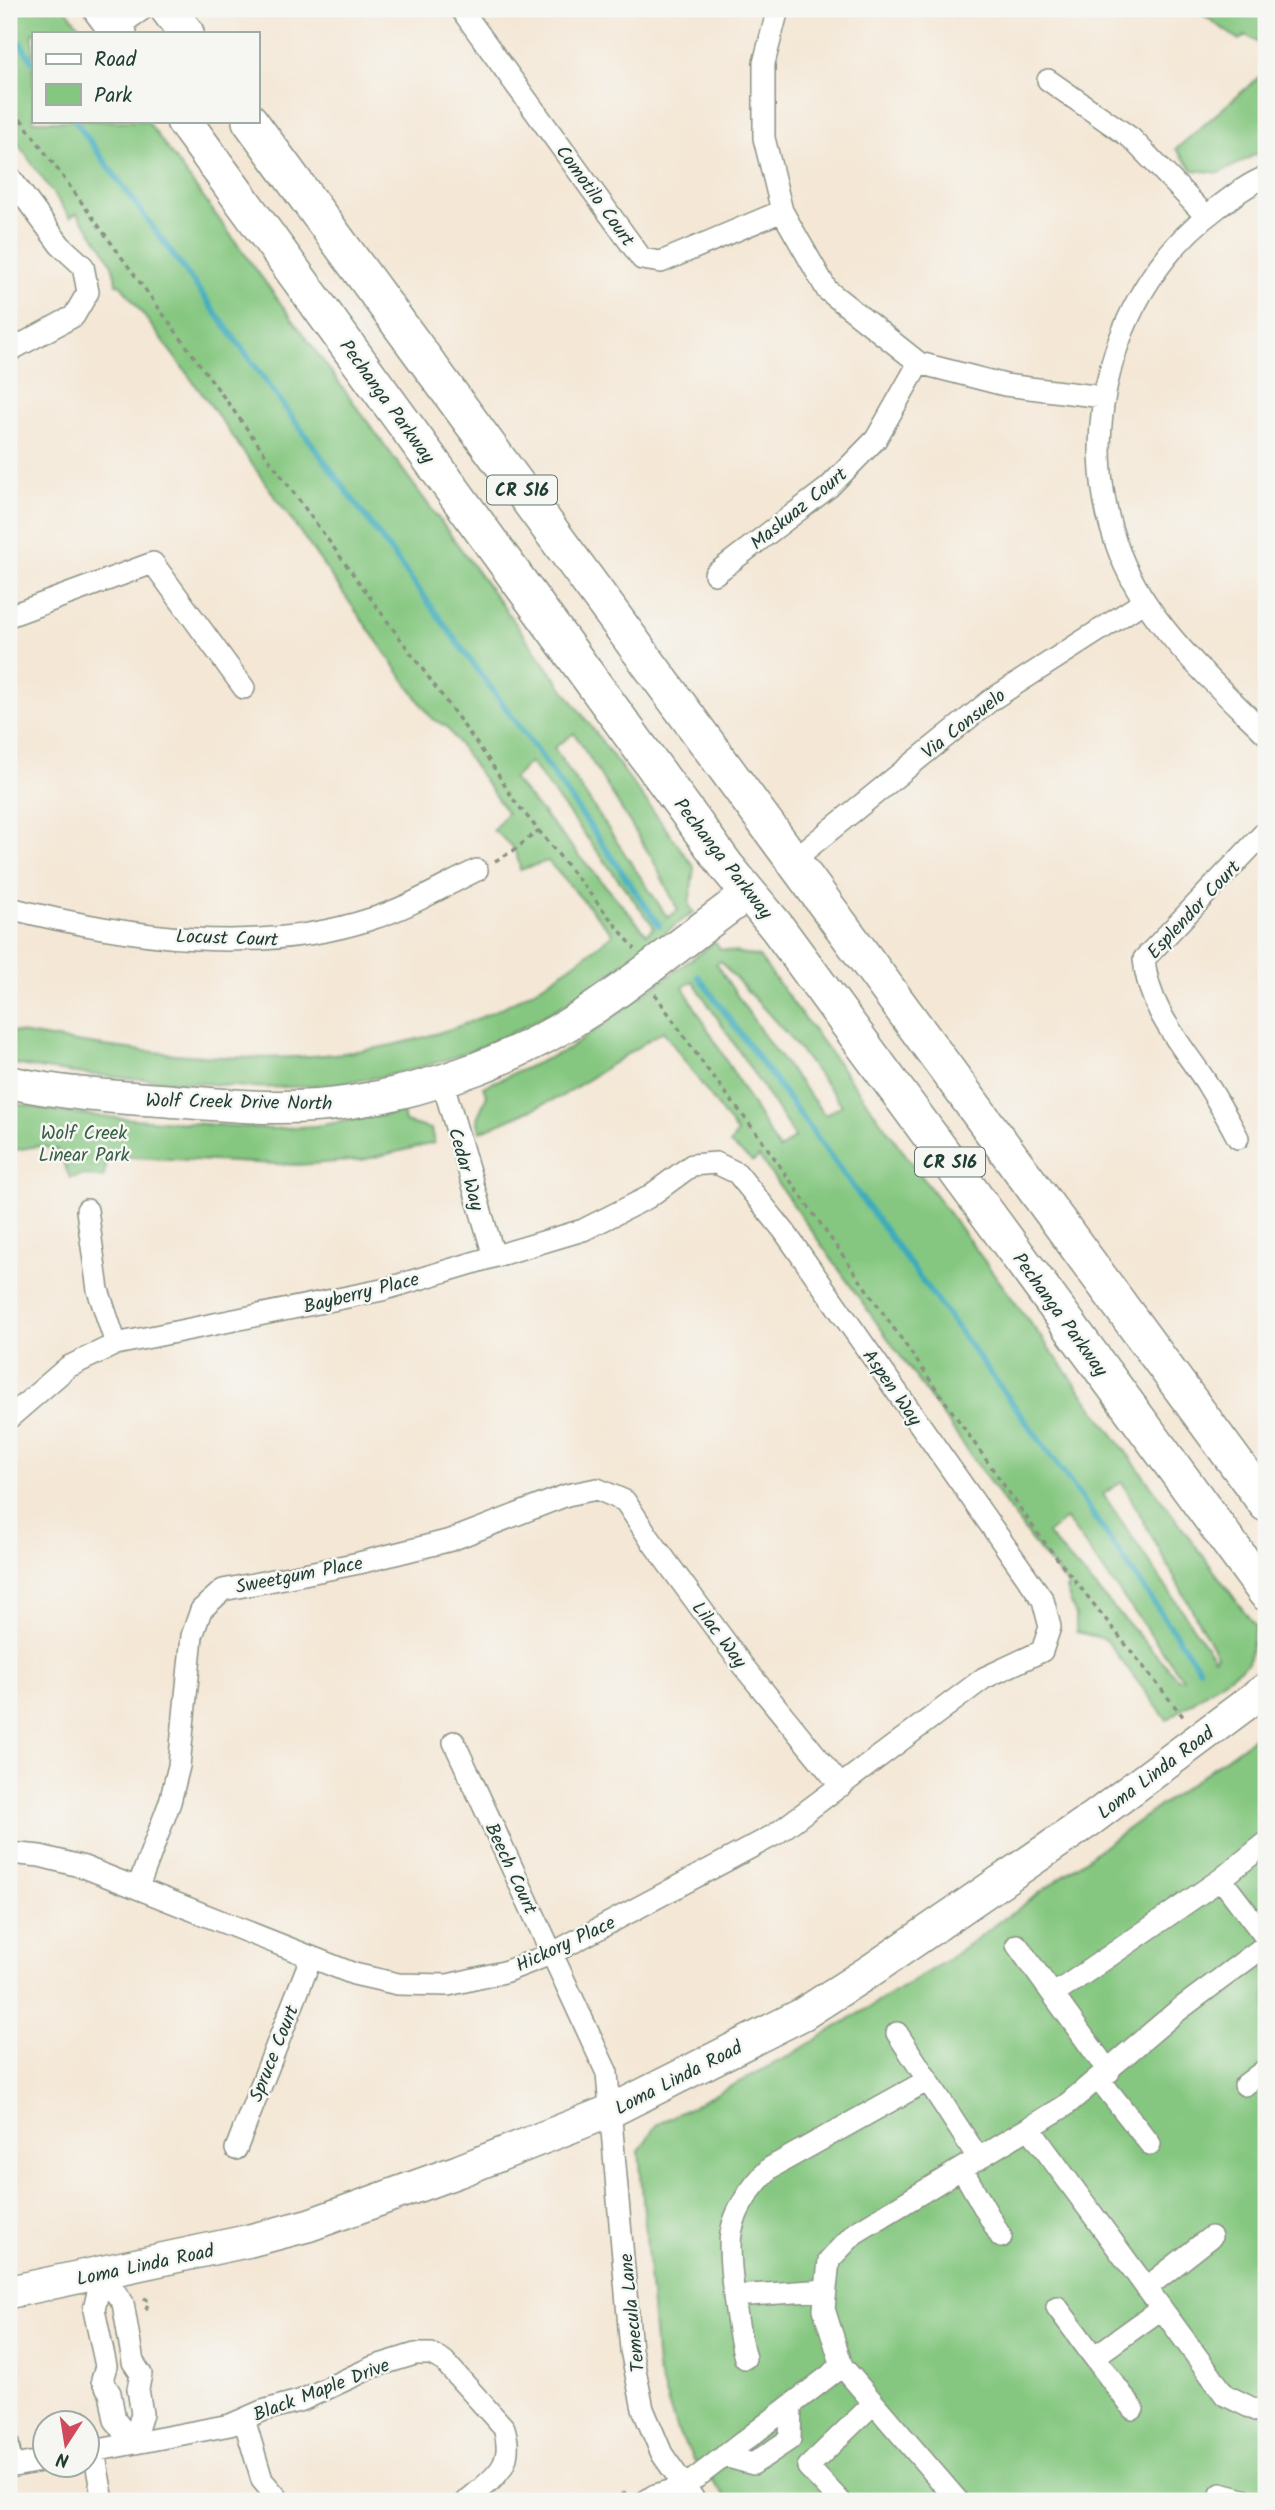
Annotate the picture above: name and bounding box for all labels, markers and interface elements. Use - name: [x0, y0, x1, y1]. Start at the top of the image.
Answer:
- legend: [32, 32, 259, 122]
- text: Road: [94, 44, 137, 77]
- text: Park: [94, 80, 132, 113]
- street label: Comotilo Court: [547, 139, 642, 254]
- street label: Pechanga Parkway: [331, 334, 442, 471]
- street label: Maskuaz Court: [744, 460, 855, 558]
- road number: CR S16: [487, 476, 557, 504]
- street label: Via Consuelo: [915, 682, 1013, 767]
- street label: Pechanga Parkway: [665, 792, 780, 927]
- street label: Esplendor Court: [1140, 853, 1249, 967]
- street label: Locust Court: [175, 922, 279, 956]
- street label: Wolf Creek Drive North: [145, 1086, 333, 1120]
- park label: Wolf Creek Linear Park: [39, 1119, 129, 1171]
- street label: Cedar Way: [439, 1125, 491, 1216]
- road number: CR S16: [915, 1148, 985, 1176]
- street label: Pechanga Parkway: [1004, 1247, 1115, 1384]
- street label: Bayberry Place: [300, 1265, 423, 1323]
- street label: Aspen Way: [854, 1344, 929, 1434]
- street label: Sweetgum Place: [233, 1549, 366, 1603]
- street label: Lilac Way: [683, 1595, 754, 1676]
- street label: Loma Linda Road: [1091, 1719, 1221, 1828]
- street label: Beech Court: [476, 1818, 545, 1920]
- street label: Hickory Place: [511, 1908, 621, 1981]
- street label: Spruce Court: [242, 2000, 308, 2107]
- street label: Loma Linda Road: [610, 2033, 748, 2124]
- street label: Loma Linda Road: [74, 2237, 217, 2295]
- street label: Temecula Lane: [612, 2252, 654, 2374]
- street label: Black Maple Drive: [249, 2351, 395, 2431]
- north arrow: [32, 2408, 102, 2478]
- text: N: [54, 2443, 72, 2475]

